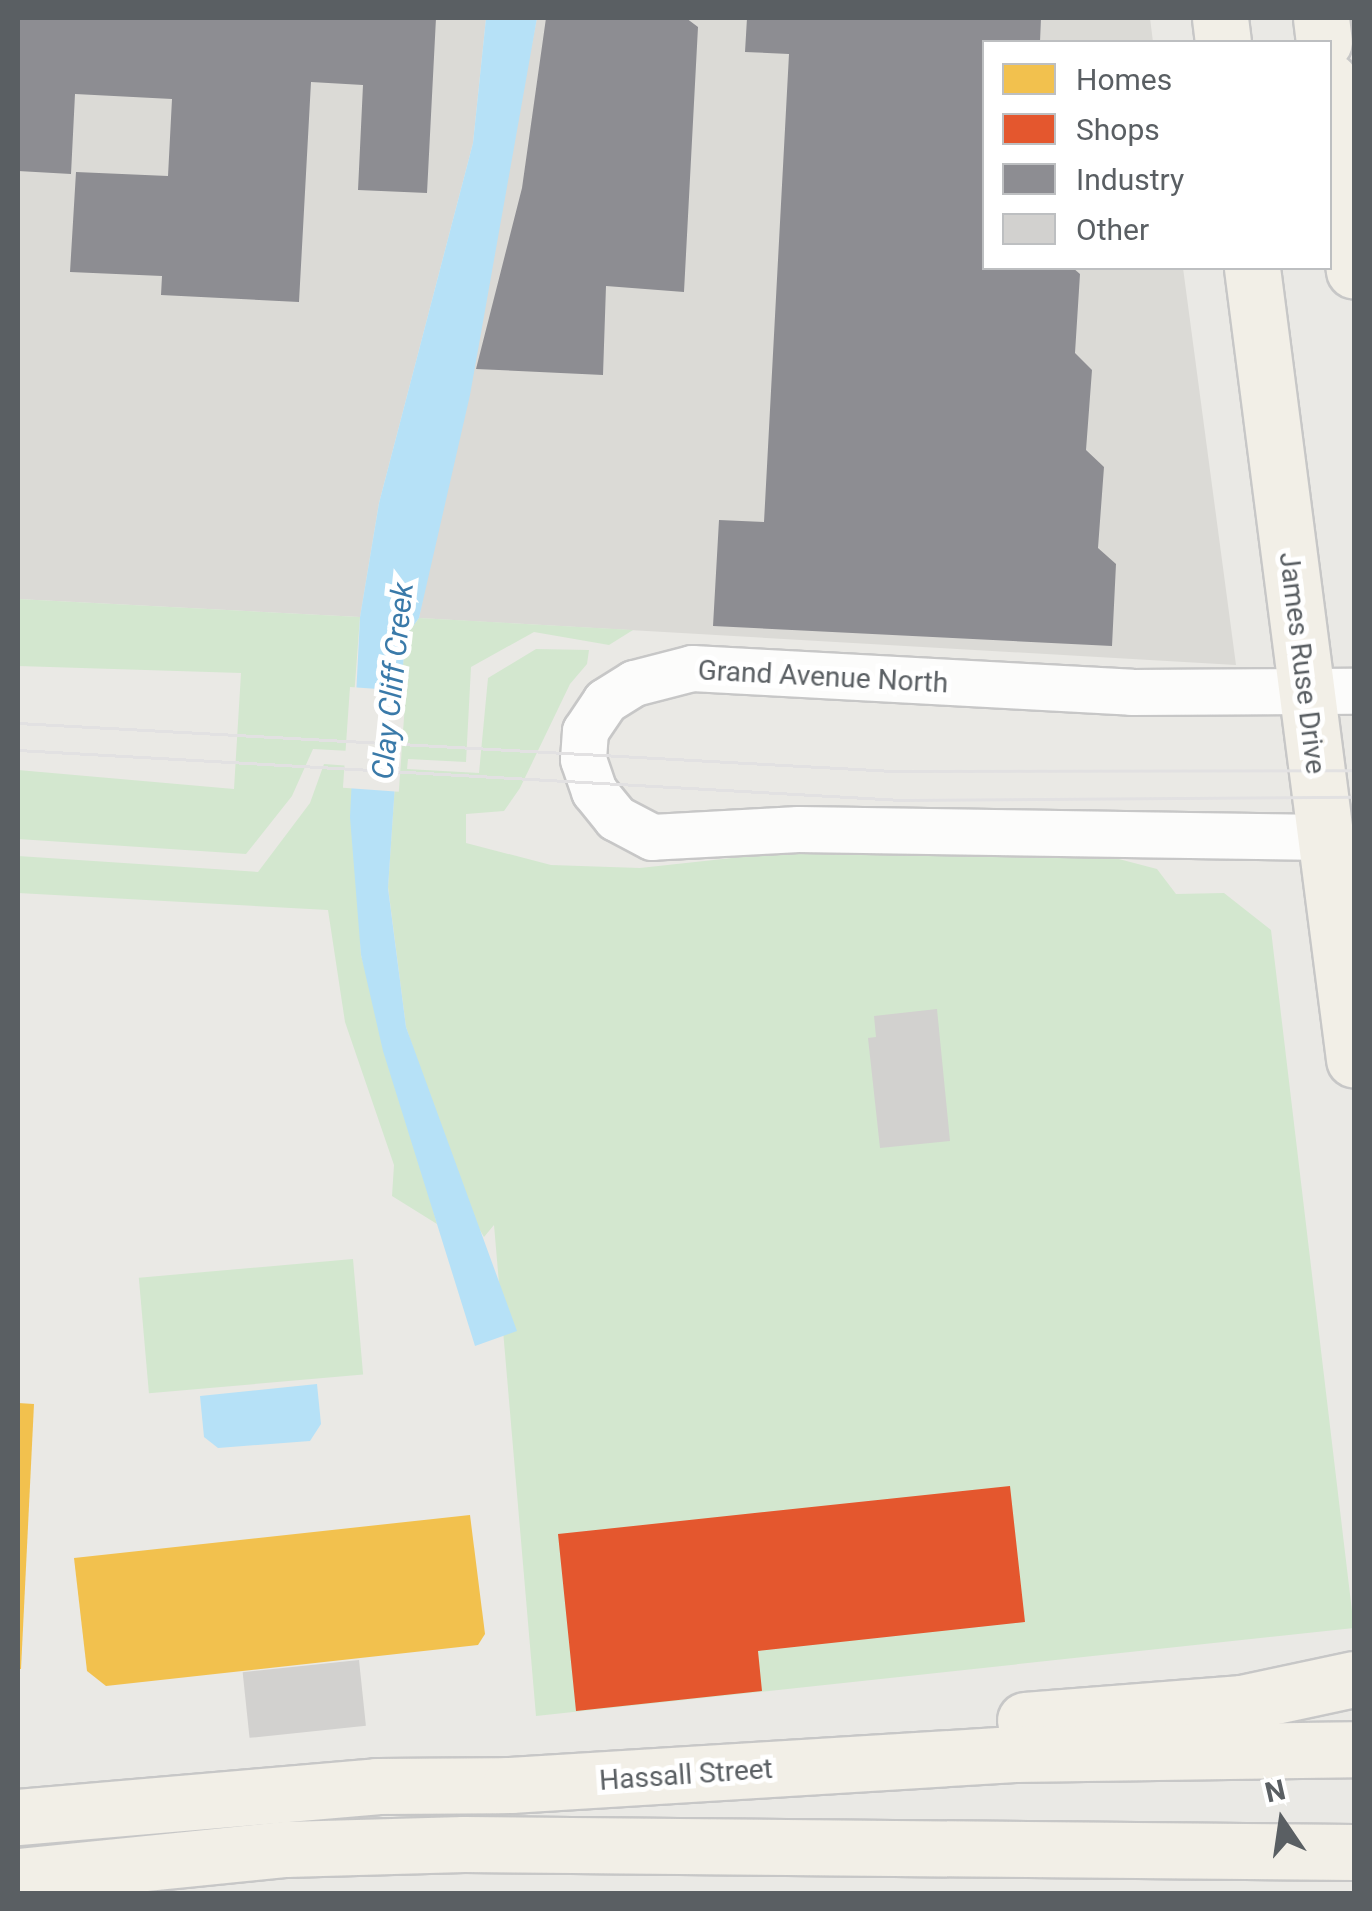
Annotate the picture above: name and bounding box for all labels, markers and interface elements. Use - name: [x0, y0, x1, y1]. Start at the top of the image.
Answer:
- legend: [982, 40, 1332, 270]
- text: Homes: [1076, 62, 1172, 97]
- text: Shops: [1076, 112, 1160, 147]
- text: Industry: [1076, 162, 1184, 197]
- text: Other: [1076, 212, 1149, 247]
- street label: James Ruse Drive: [1272, 550, 1332, 776]
- water label: Clay Cliff Creek: [365, 581, 421, 781]
- street label: Grand Avenue North: [697, 654, 949, 700]
- street label: Hassall Street: [598, 1752, 774, 1798]
- north arrow: [1232, 1771, 1332, 1871]
- text: N: [1262, 1773, 1288, 1810]

